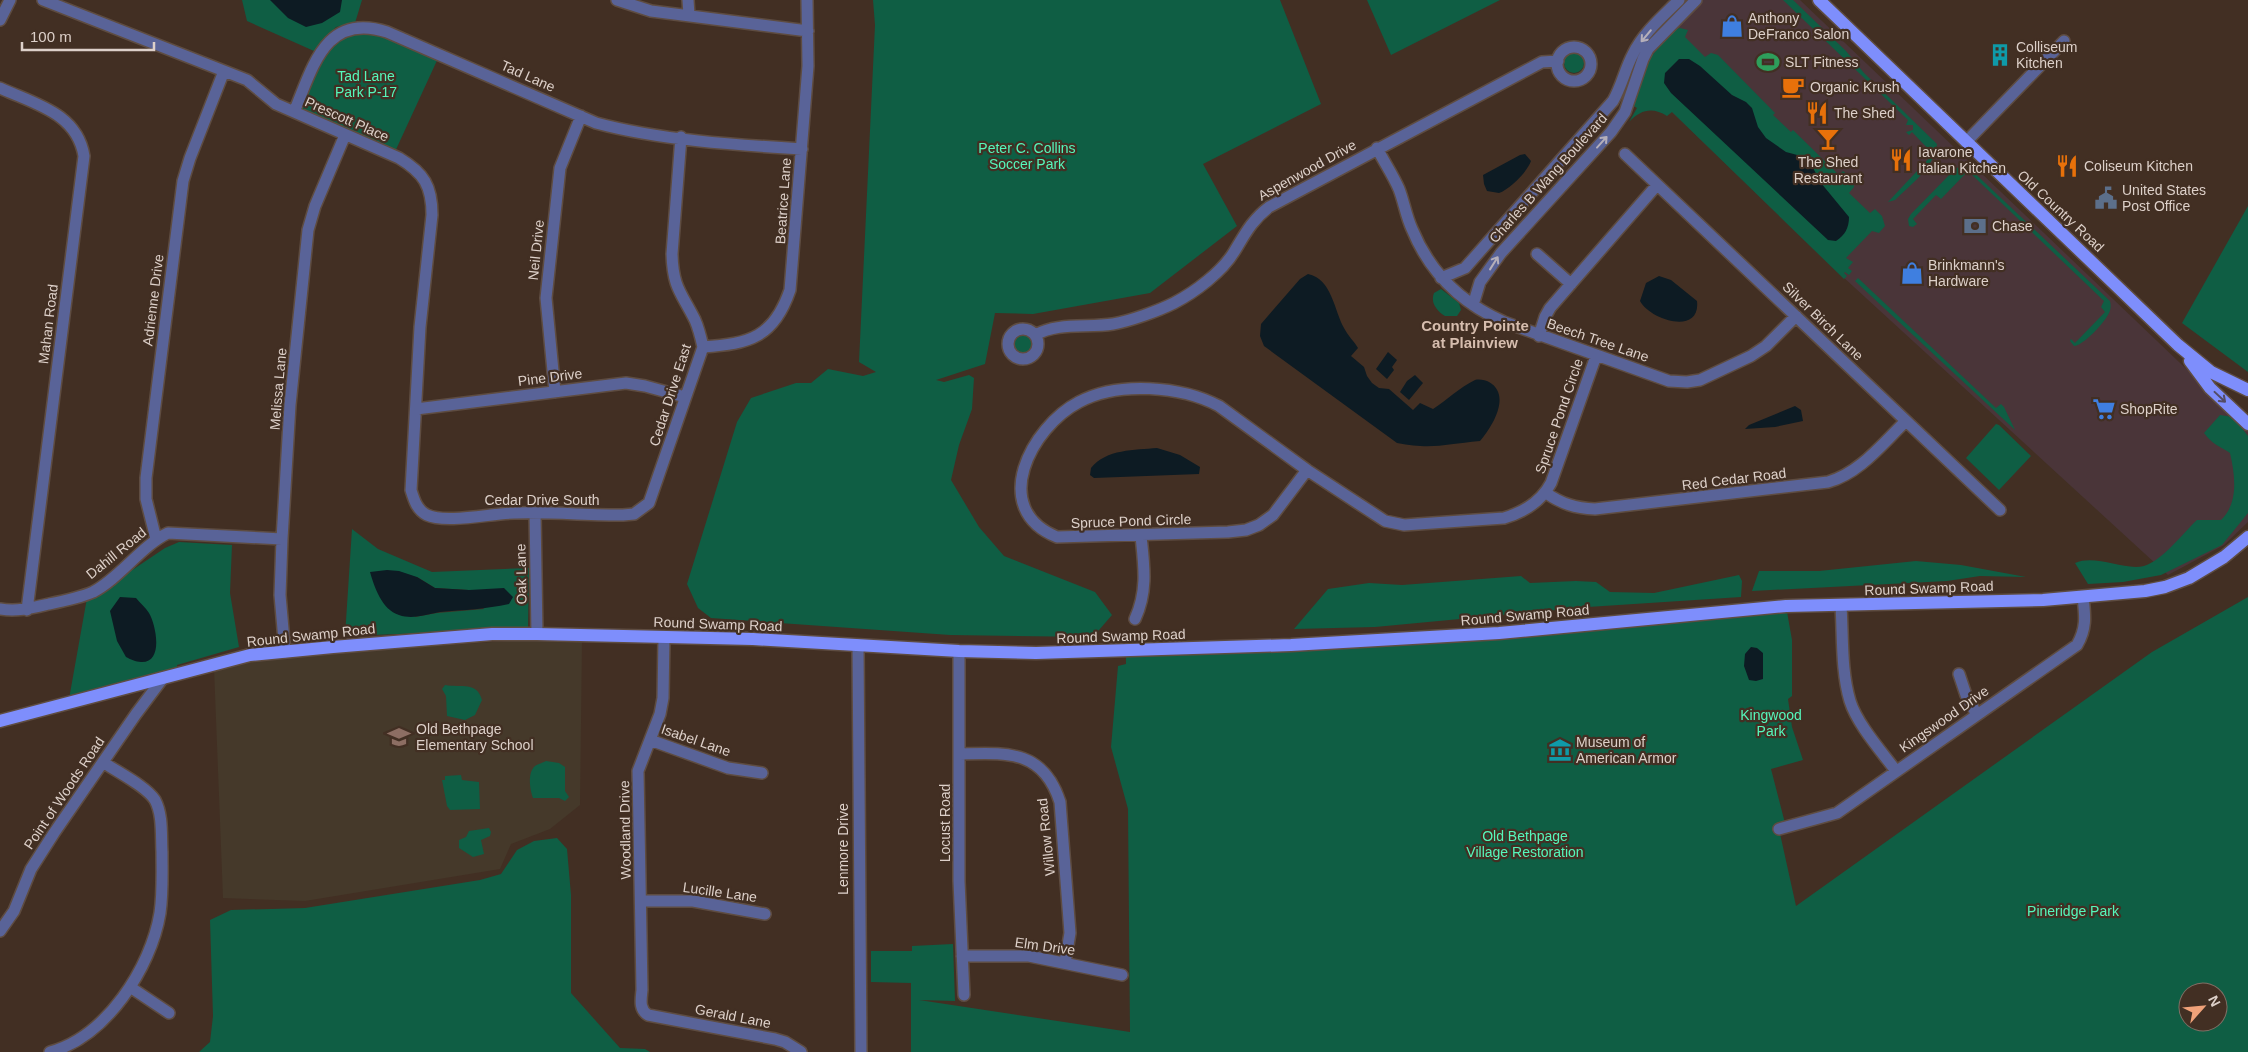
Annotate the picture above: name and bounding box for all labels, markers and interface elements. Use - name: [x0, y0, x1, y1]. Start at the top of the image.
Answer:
- place label: Anthony DeFranco Salon: [1748, 10, 1849, 42]
- shop icon: Anthony DeFranco Salon: [1719, 13, 1745, 39]
- scale bar: [22, 20, 155, 52]
- text: 100 m: [30, 28, 72, 45]
- one-way arrow: [1640, 29, 1651, 42]
- place label: Colliseum Kitchen: [2016, 39, 2077, 71]
- building icon: Colliseum Kitchen: [1987, 42, 2013, 68]
- sports icon: SLT Fitness: [1755, 49, 1781, 75]
- place label: SLT Fitness: [1785, 54, 1858, 70]
- street label: Tad Lane: [498, 57, 558, 95]
- park label: Tad Lane Park P-17: [335, 68, 397, 100]
- cafe icon: Organic Krush: [1780, 74, 1806, 100]
- place label: Organic Krush: [1810, 79, 1899, 95]
- street label: Prescott Place: [303, 93, 392, 145]
- restaurant icon: The Shed: [1804, 100, 1830, 126]
- place label: The Shed: [1834, 105, 1895, 121]
- street label: Charles B Wang Boulevard: [1486, 110, 1610, 246]
- bar icon: The Shed Restaurant: [1815, 126, 1841, 152]
- one-way arrow: [1596, 135, 1608, 148]
- street label: Aspenwood Drive: [1255, 136, 1359, 204]
- park label: Peter C. Collins Soccer Park: [978, 140, 1076, 172]
- place label: Iavarone Italian Kitchen: [1918, 144, 2006, 176]
- restaurant icon: Iavarone Italian Kitchen: [1888, 147, 1914, 173]
- restaurant icon: Coliseum Kitchen: [2054, 153, 2080, 179]
- place label: The Shed Restaurant: [1794, 154, 1862, 186]
- street label: Beatrice Lane: [772, 157, 794, 245]
- place label: Coliseum Kitchen: [2084, 158, 2193, 174]
- street label: Old Country Road: [2015, 167, 2107, 255]
- place label: United States Post Office: [2122, 182, 2206, 214]
- public building icon: United States Post Office: [2093, 185, 2119, 211]
- bank icon: Chase: [1962, 213, 1988, 239]
- place label: Chase: [1992, 218, 2033, 234]
- street label: Neil Drive: [525, 219, 547, 281]
- street label: Adrienne Drive: [139, 253, 167, 347]
- one-way arrow: [1490, 256, 1500, 270]
- place label: Brinkmann's Hardware: [1928, 257, 2005, 289]
- shop icon: Brinkmann's Hardware: [1899, 260, 1925, 286]
- street label: Silver Birch Lane: [1779, 278, 1867, 364]
- street label: Mahan Road: [35, 283, 61, 365]
- street label: Beech Tree Lane: [1545, 315, 1651, 365]
- district label: Country Pointe at Plainview: [1421, 317, 1529, 351]
- street label: Cedar Drive East: [646, 342, 694, 448]
- street label: Melissa Lane: [266, 347, 290, 431]
- street label: Spruce Pond Circle: [1532, 356, 1586, 476]
- street label: Pine Drive: [517, 365, 583, 389]
- one-way arrow: [2213, 391, 2226, 403]
- supermarket icon: ShopRite: [2091, 396, 2117, 422]
- place label: ShopRite: [2120, 401, 2178, 417]
- street label: Red Cedar Road: [1681, 465, 1787, 493]
- street label: Cedar Drive South: [484, 492, 600, 508]
- street label: Spruce Pond Circle: [1070, 511, 1192, 531]
- street label: Dahill Road: [83, 524, 149, 582]
- street label: Oak Lane: [512, 543, 530, 604]
- street label: Round Swamp Road: [1864, 578, 1994, 598]
- street label: Round Swamp Road: [1460, 601, 1590, 629]
- street label: Round Swamp Road: [653, 614, 783, 634]
- street label: Round Swamp Road: [246, 620, 376, 650]
- street label: Round Swamp Road: [1056, 626, 1186, 646]
- street label: Kingswood Drive: [1896, 682, 1992, 756]
- park label: Kingwood Park: [1740, 707, 1802, 739]
- place label: Old Bethpage Elementary School: [416, 721, 534, 753]
- street label: Isabel Lane: [659, 721, 733, 759]
- school or university icon: Old Bethpage Elementary School: [386, 724, 412, 750]
- street label: Point of Woods Road: [20, 734, 108, 852]
- place label: Museum of American Armor: [1576, 734, 1677, 766]
- museum icon: Museum of American Armor: [1547, 737, 1573, 763]
- street label: Woodland Drive: [616, 780, 634, 880]
- street label: Locust Road: [937, 784, 953, 862]
- street label: Willow Road: [1034, 797, 1058, 877]
- street label: Lenmore Drive: [835, 803, 851, 895]
- park label: Old Bethpage Village Restoration: [1466, 828, 1584, 860]
- street label: Lucille Lane: [682, 879, 758, 905]
- park label: Pineridge Park: [2027, 903, 2120, 919]
- street label: Elm Drive: [1014, 934, 1076, 958]
- north arrow: [2178, 982, 2228, 1032]
- text: N: [2205, 993, 2224, 1009]
- street label: Gerald Lane: [694, 1001, 773, 1031]

